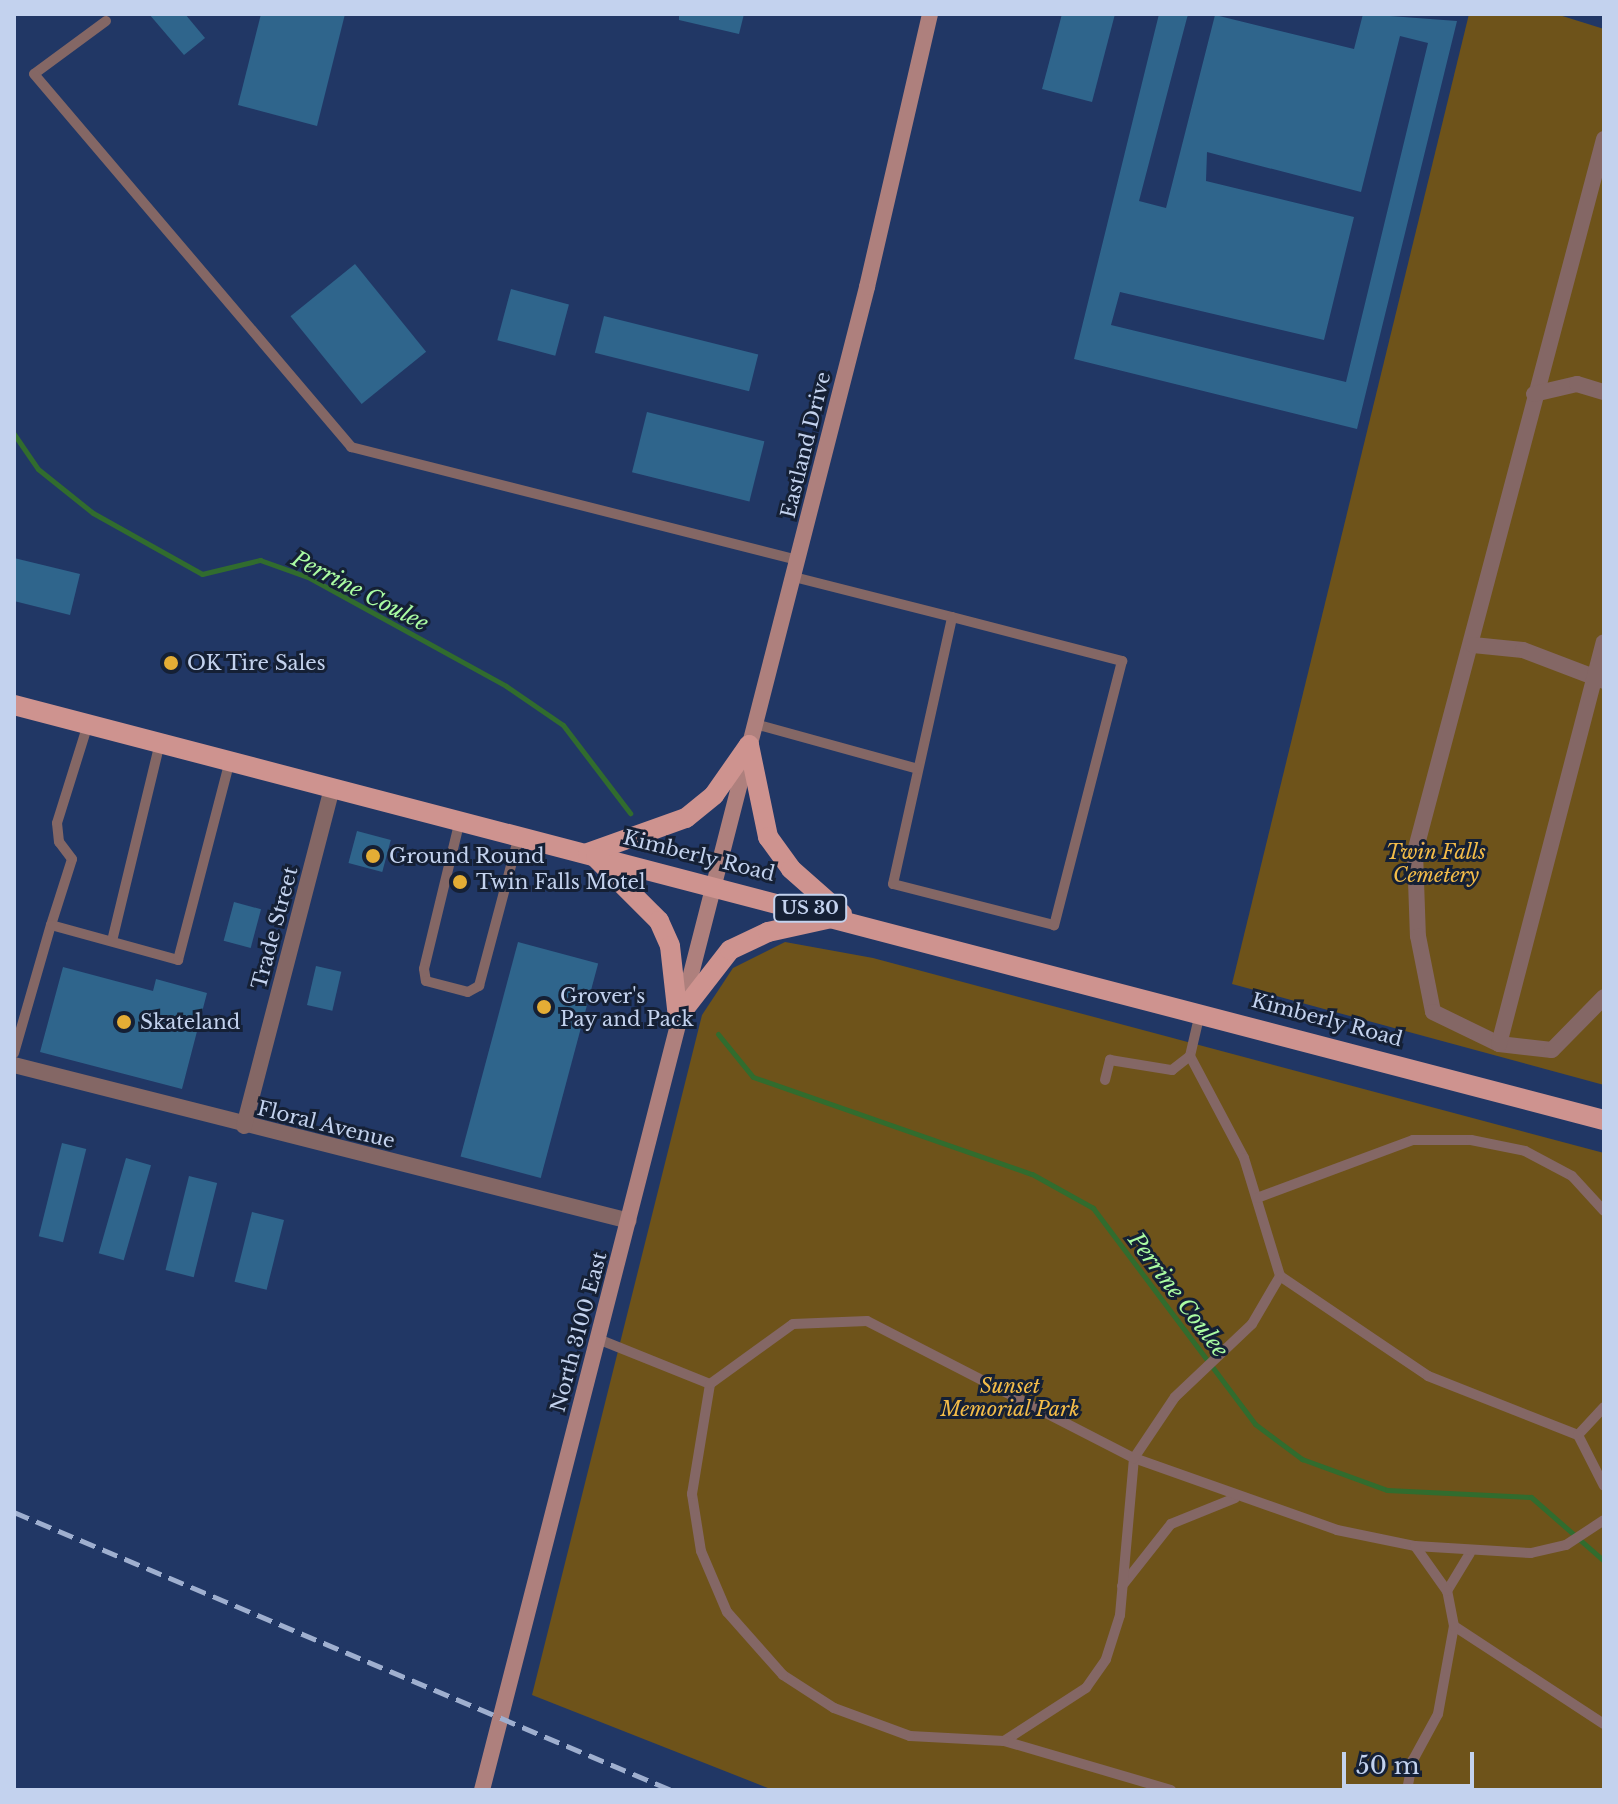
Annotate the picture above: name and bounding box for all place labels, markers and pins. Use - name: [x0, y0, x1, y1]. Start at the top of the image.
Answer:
- place label: OK Tire Sales: [187, 651, 327, 675]
- marker: OK Tire Sales: [162, 654, 180, 672]
- place label: Ground Round: [389, 844, 545, 868]
- marker: Ground Round: [364, 847, 382, 865]
- place label: Twin Falls Motel: [476, 870, 645, 894]
- marker: Twin Falls Motel: [451, 873, 469, 891]
- place label: Grover's Pay and Pack: [560, 984, 694, 1031]
- marker: Grover's Pay and Pack: [535, 998, 553, 1016]
- place label: Skateland: [140, 1010, 240, 1034]
- marker: Skateland: [115, 1013, 133, 1031]

